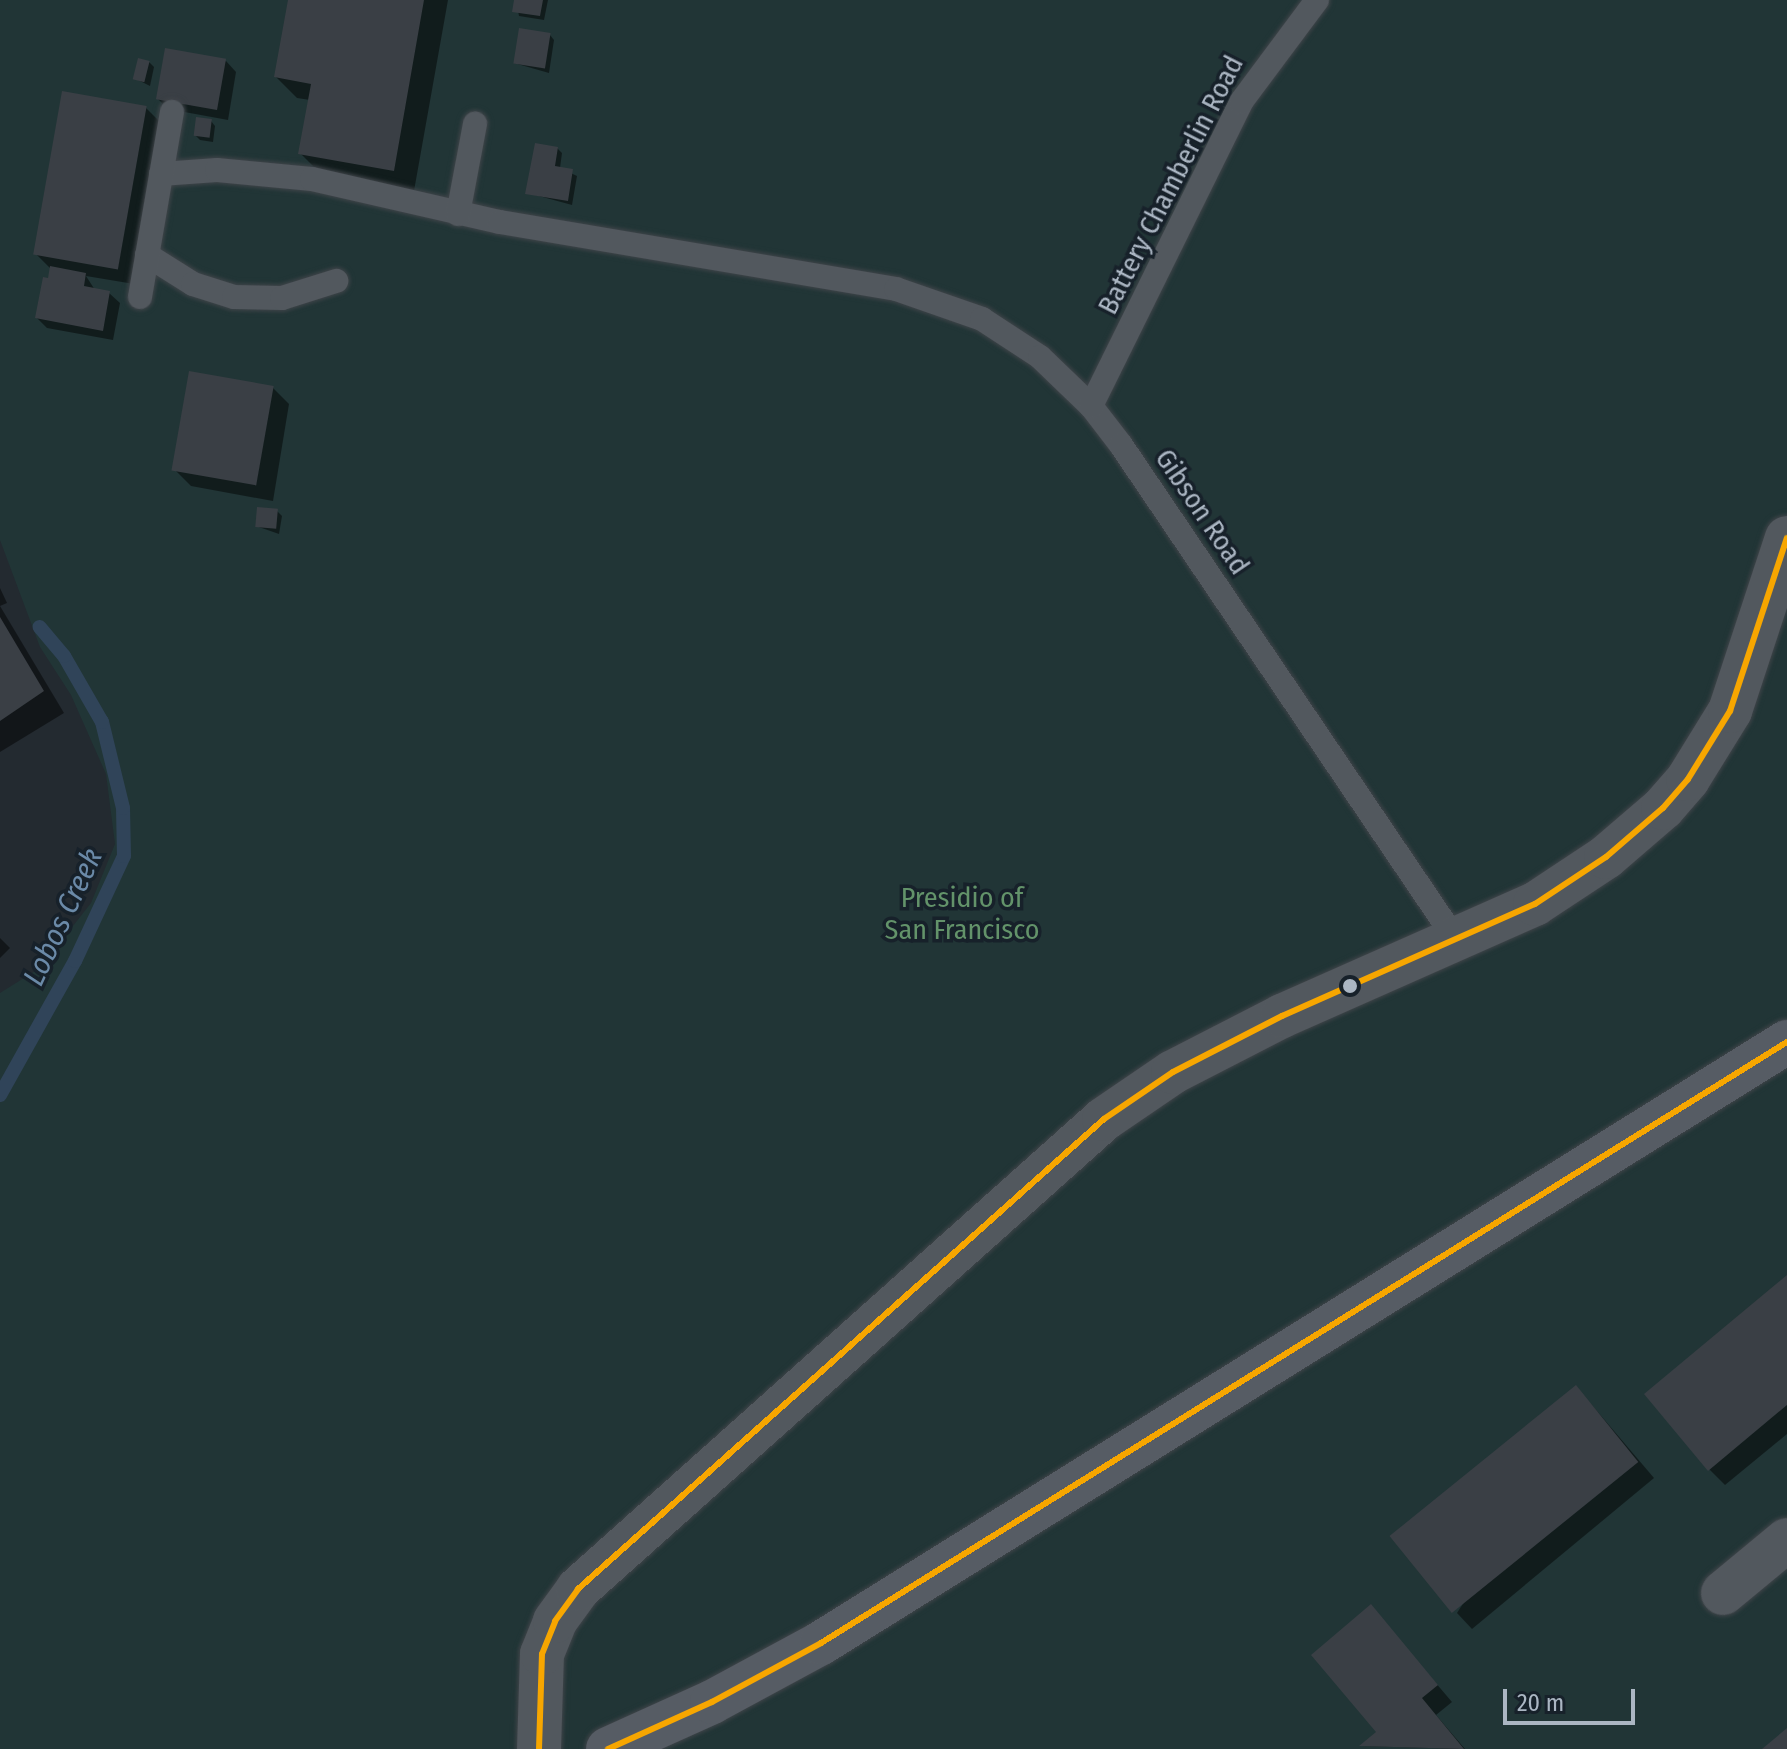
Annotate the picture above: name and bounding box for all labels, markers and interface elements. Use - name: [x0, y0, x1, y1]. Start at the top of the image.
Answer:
- street label: Battery Chamberlin Road: [1091, 50, 1251, 320]
- street label: Gibson Road: [1148, 443, 1256, 581]
- water label: Lobos Creek: [16, 843, 110, 991]
- park label: Presidio of San Francisco: [885, 881, 1039, 947]
- unlabelled marker: [1342, 978, 1358, 994]
- scale bar: [1507, 1673, 1639, 1723]
- text: 20 m: [1517, 1689, 1564, 1717]

